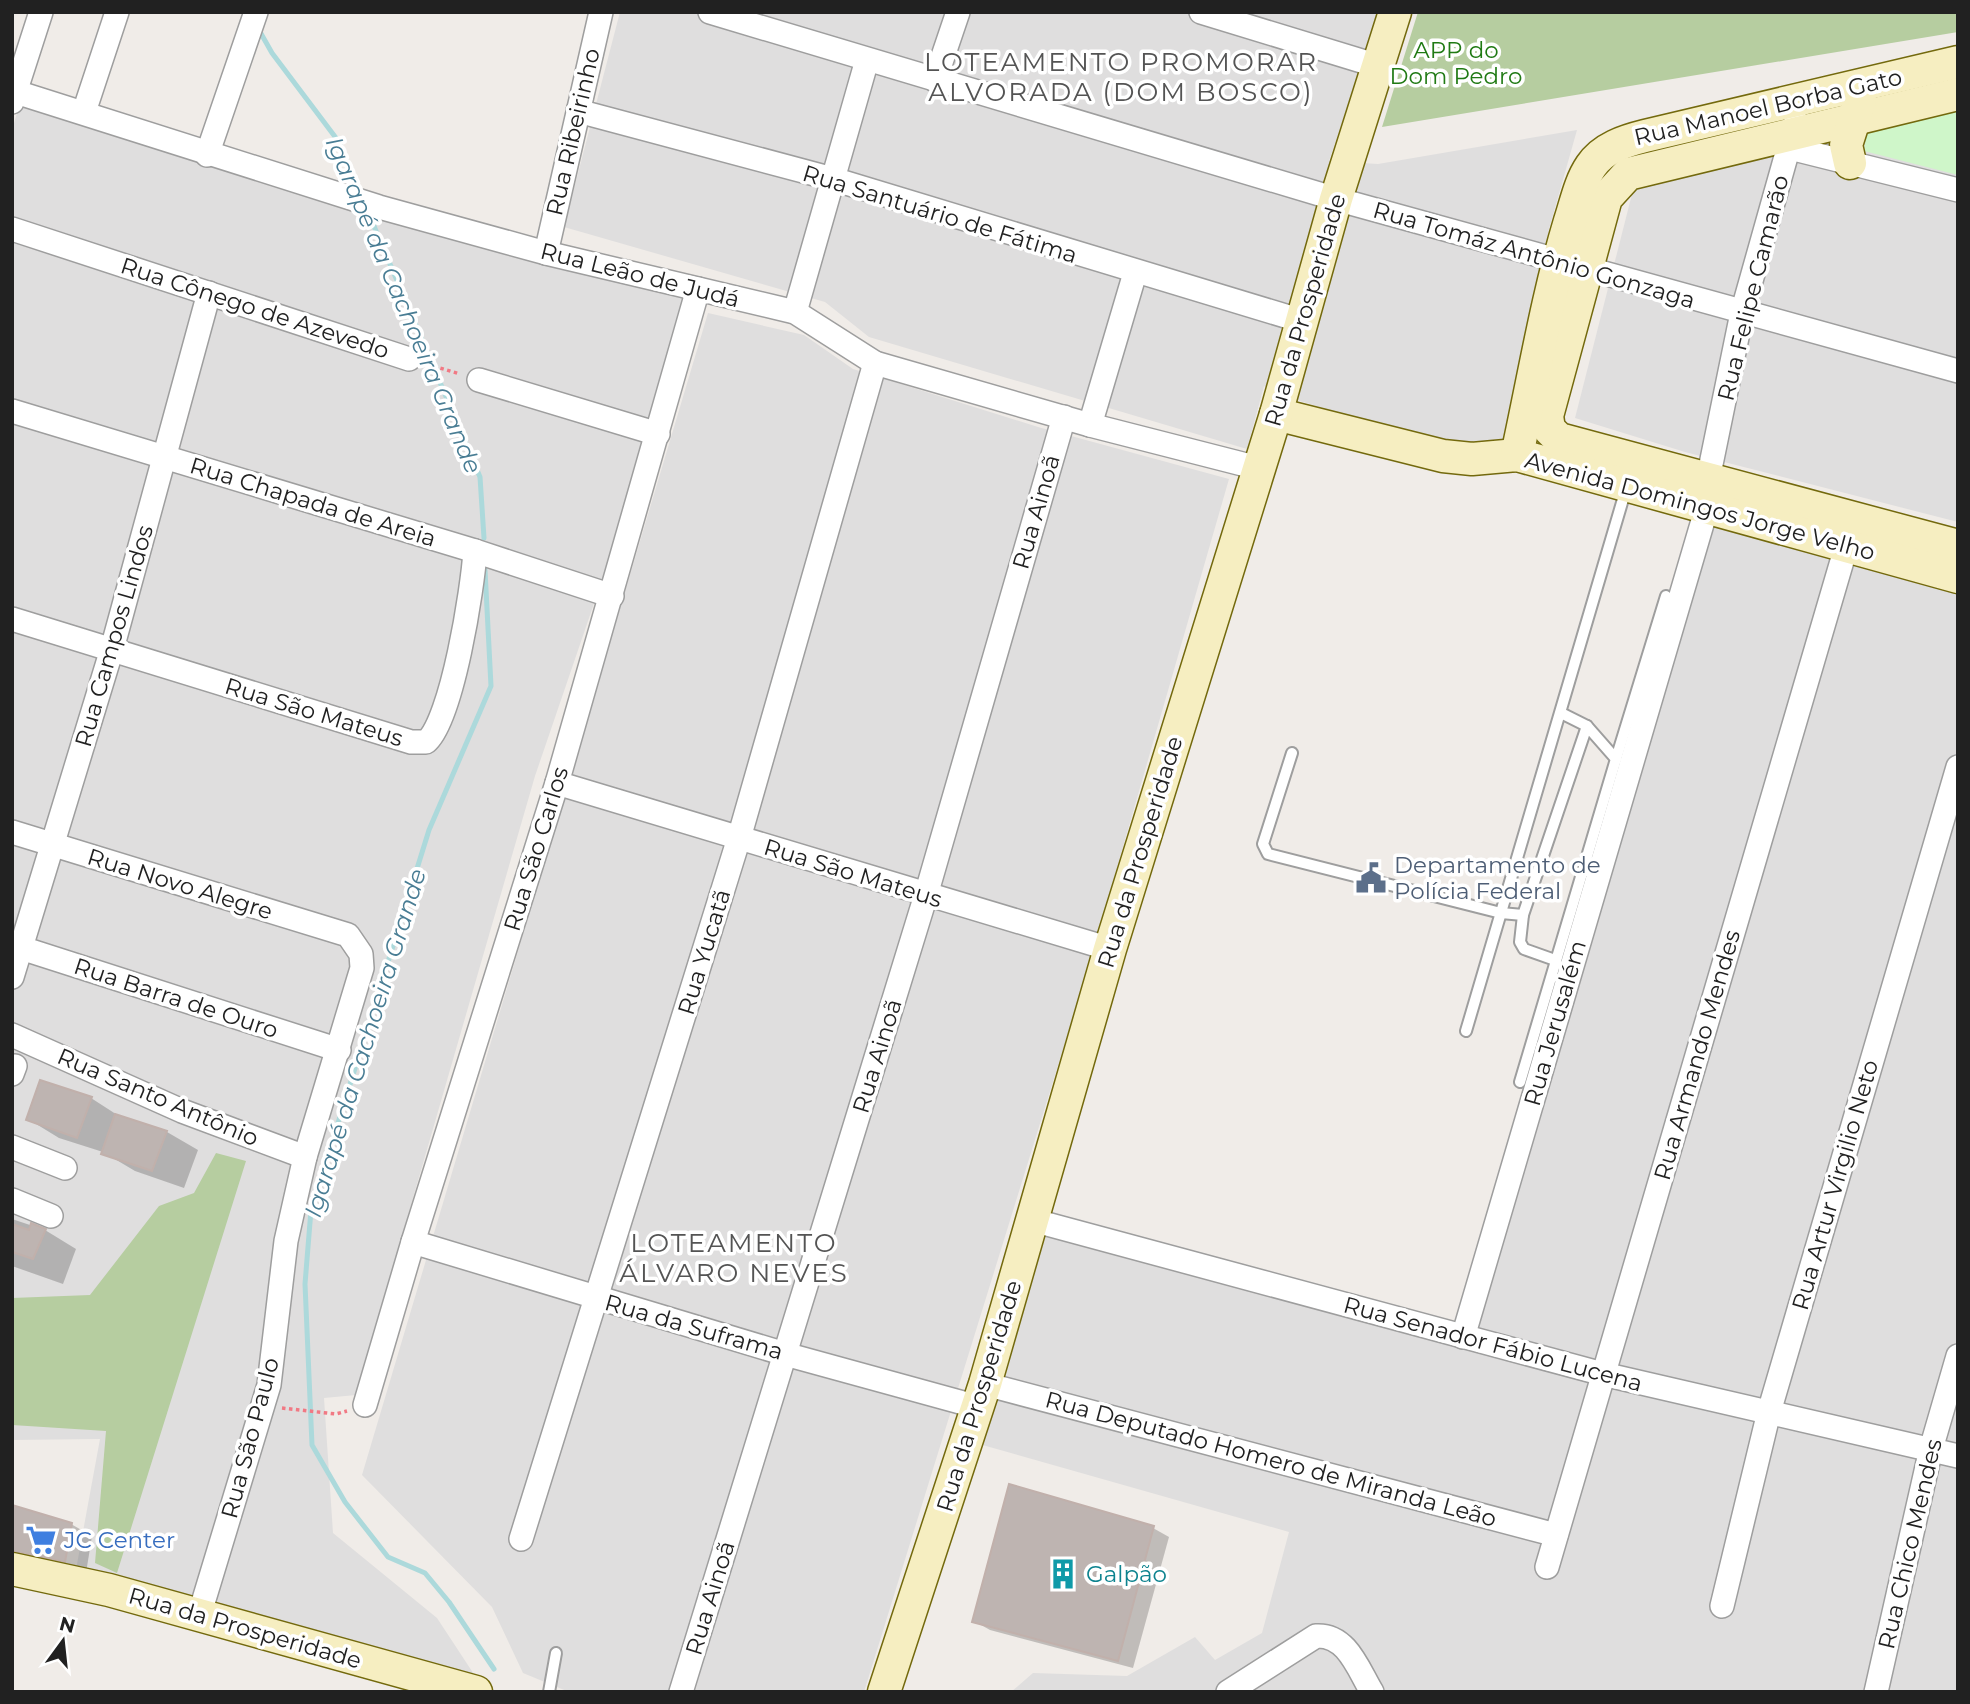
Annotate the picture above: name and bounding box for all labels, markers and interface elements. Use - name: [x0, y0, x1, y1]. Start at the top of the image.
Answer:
- park label: APP do Dom Pedro: [1390, 36, 1522, 90]
- street label: Rua Ribeirinho: [540, 46, 606, 218]
- district label: LOTEAMENTO PROMORAR ALVORADA (DOM BOSCO): [924, 46, 1318, 108]
- street label: Rua Manoel Borba Gato: [1631, 63, 1905, 151]
- water label: Igarapé da Cachoeira Grande: [320, 132, 488, 478]
- street label: Rua Santuário de Fátima: [799, 159, 1081, 269]
- street label: Rua Felipe Camarão: [1711, 172, 1795, 404]
- street label: Rua da Prosperidade: [1258, 190, 1352, 430]
- street label: Rua Tomáz Antônio Gonzaga: [1370, 196, 1698, 314]
- street label: Rua Leão de Judá: [538, 237, 742, 313]
- street label: Rua Cônego de Azevedo: [117, 251, 393, 365]
- street label: Avenida Domingos Jorge Velho: [1522, 446, 1878, 566]
- street label: Rua Chapada de Areia: [187, 451, 439, 553]
- street label: Rua Ainoã: [1006, 452, 1066, 572]
- street label: Rua Campos Lindos: [69, 522, 159, 750]
- street label: Rua São Mateus: [222, 672, 406, 752]
- street label: Rua da Prosperidade: [1091, 733, 1189, 971]
- street label: Rua São Carlos: [498, 763, 574, 935]
- street label: Rua São Mateus: [761, 833, 945, 913]
- street label: Rua Novo Alegre: [84, 843, 276, 925]
- place label: Departamento de Polícia Federal: [1394, 851, 1601, 905]
- public building icon: Departamento de Polícia Federal: [1354, 861, 1388, 895]
- water label: Igarapé da Cachoeira Grande: [298, 865, 432, 1221]
- street label: Rua Yucatã: [672, 886, 736, 1018]
- street label: Rua Armando Mendes: [1648, 927, 1746, 1183]
- street label: Rua Jerusalém: [1518, 937, 1592, 1109]
- street label: Rua Barra de Ouro: [70, 952, 282, 1044]
- street label: Rua Ainoã: [846, 996, 908, 1116]
- street label: Rua Santo Antônio: [53, 1042, 263, 1152]
- street label: Rua Artur Virgilio Neto: [1786, 1057, 1884, 1313]
- district label: LOTEAMENTO ÁLVARO NEVES: [619, 1227, 849, 1289]
- street label: Rua da Prosperidade: [930, 1277, 1028, 1515]
- street label: Rua da Suframa: [602, 1288, 786, 1366]
- street label: Rua Senador Fábio Lucena: [1340, 1291, 1646, 1397]
- street label: Rua São Paulo: [215, 1354, 285, 1522]
- street label: Rua Deputado Homero de Miranda Leão: [1042, 1385, 1500, 1533]
- street label: Rua Chico Mendes: [1872, 1436, 1948, 1652]
- supermarket icon: JC Center: [24, 1523, 58, 1557]
- place label: JC Center: [63, 1526, 175, 1554]
- street label: Rua Ainoã: [679, 1538, 741, 1658]
- building icon: Galpão: [1046, 1557, 1080, 1591]
- place label: Galpão: [1086, 1560, 1167, 1588]
- street label: Rua da Prosperidade: [125, 1581, 365, 1675]
- north arrow: [28, 1606, 98, 1676]
- text: N: [57, 1612, 78, 1638]

